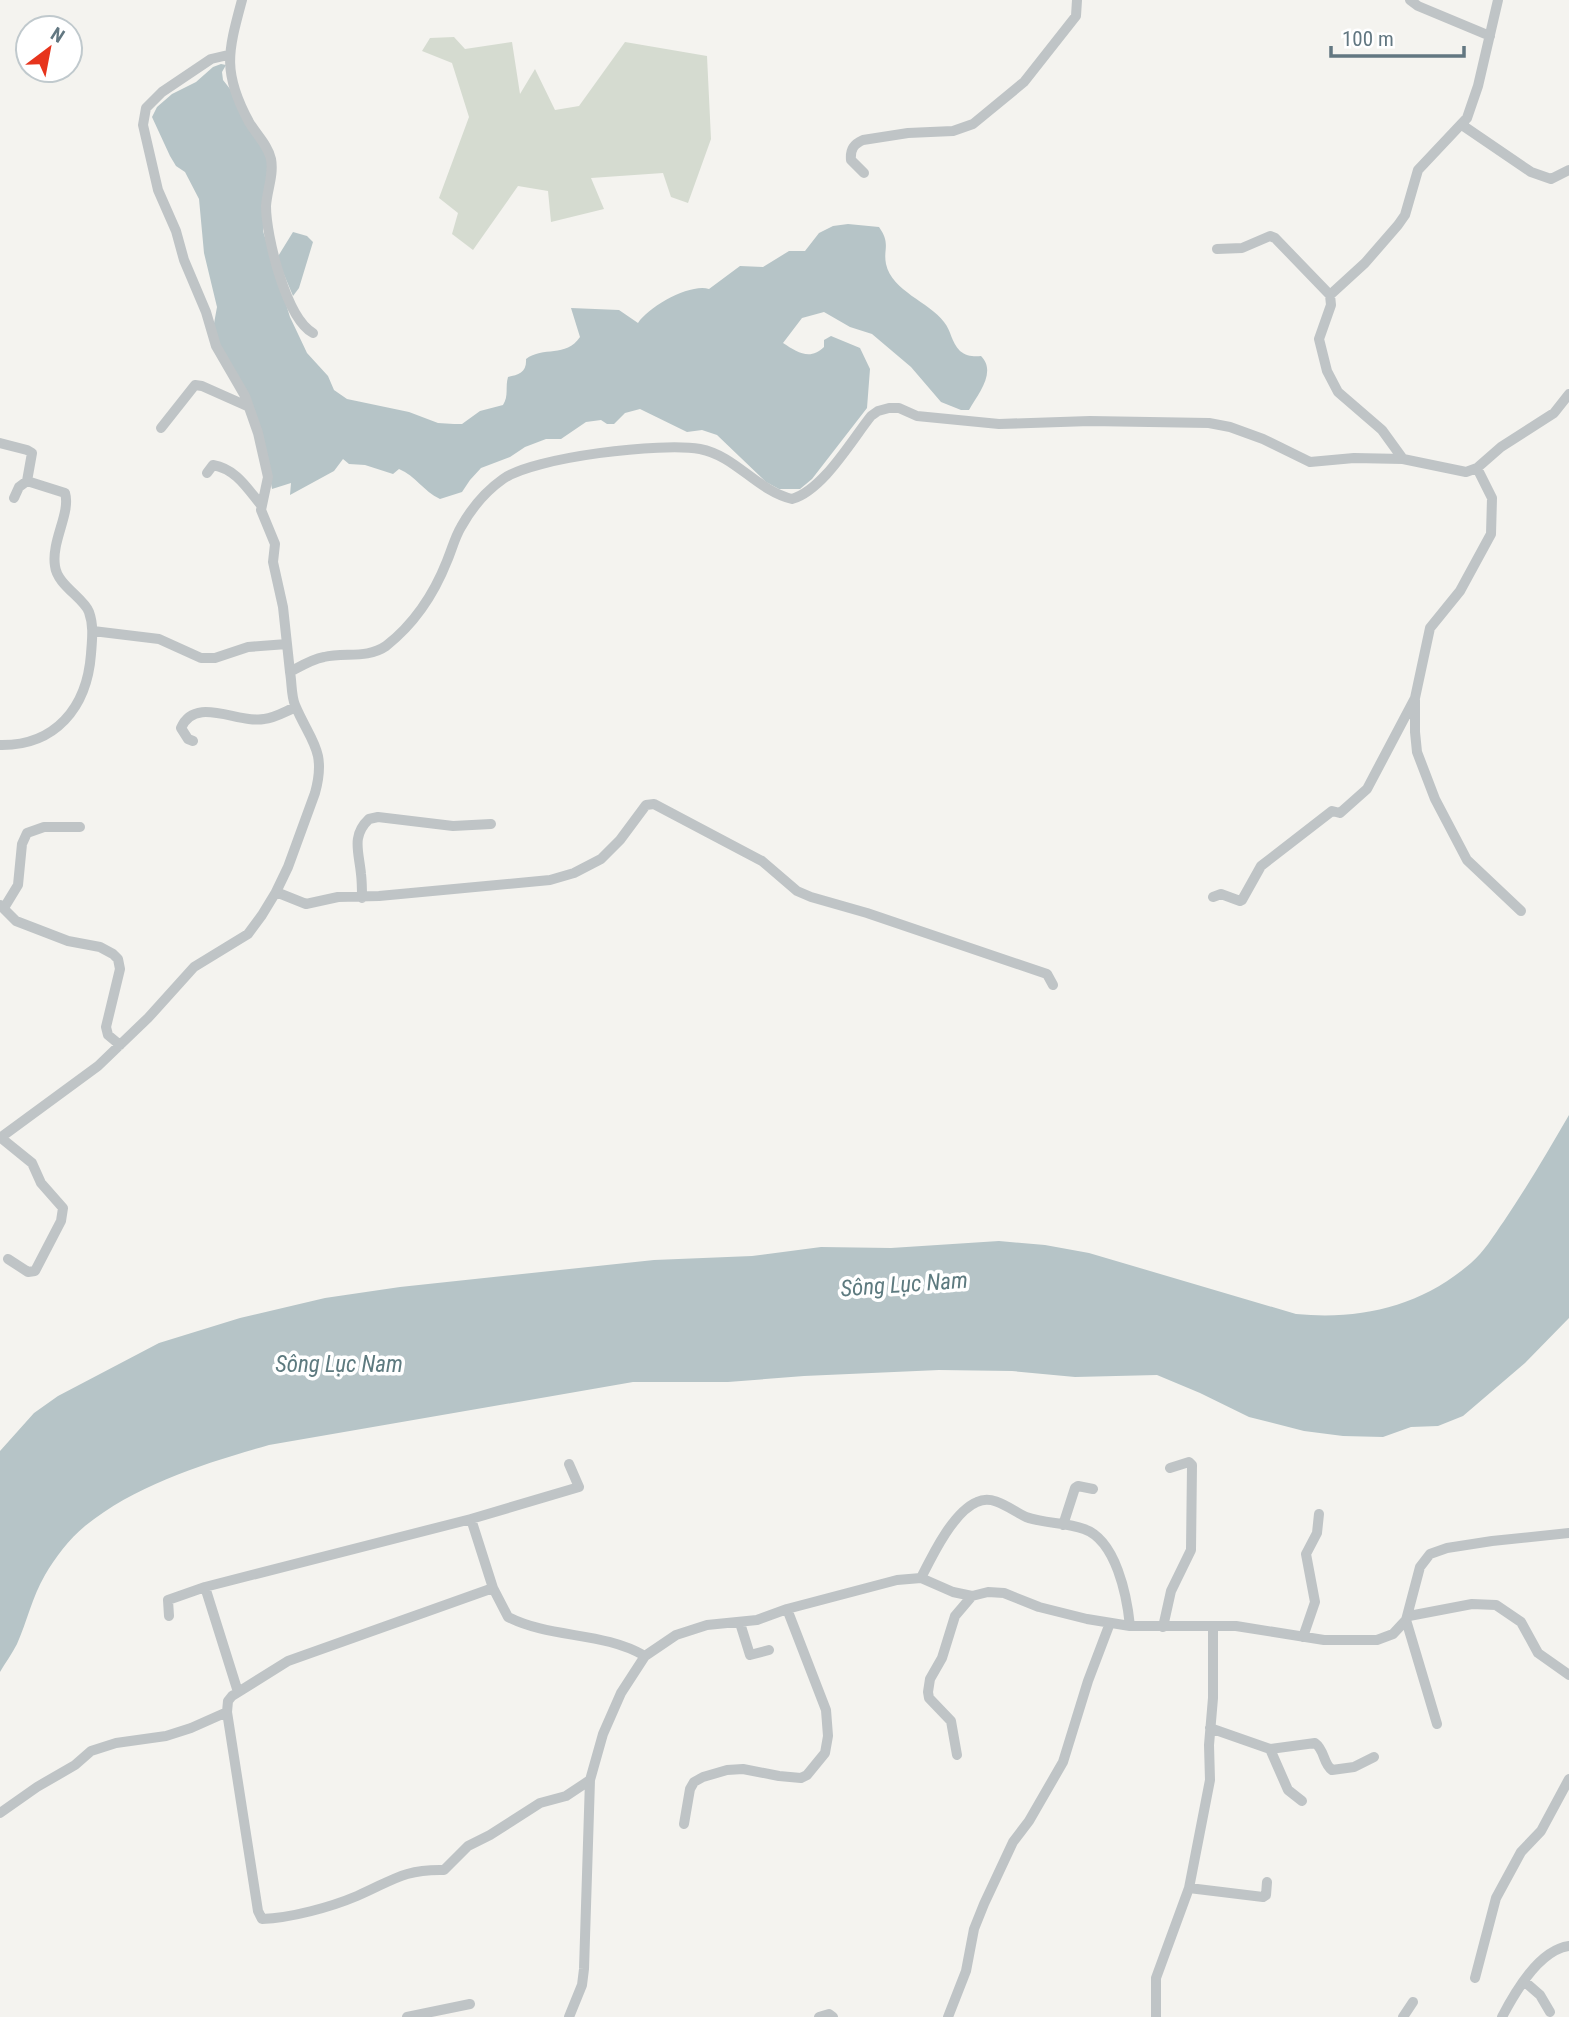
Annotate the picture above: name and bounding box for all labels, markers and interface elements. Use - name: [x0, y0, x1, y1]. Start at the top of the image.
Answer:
- north arrow: [14, 14, 84, 84]
- scale bar: [1331, 14, 1464, 58]
- text: N: [47, 22, 69, 48]
- text: 100 m: [1342, 27, 1394, 51]
- water label: Sông Lục Nam: [839, 1267, 969, 1302]
- water label: Sông Lục Nam: [275, 1351, 403, 1378]

